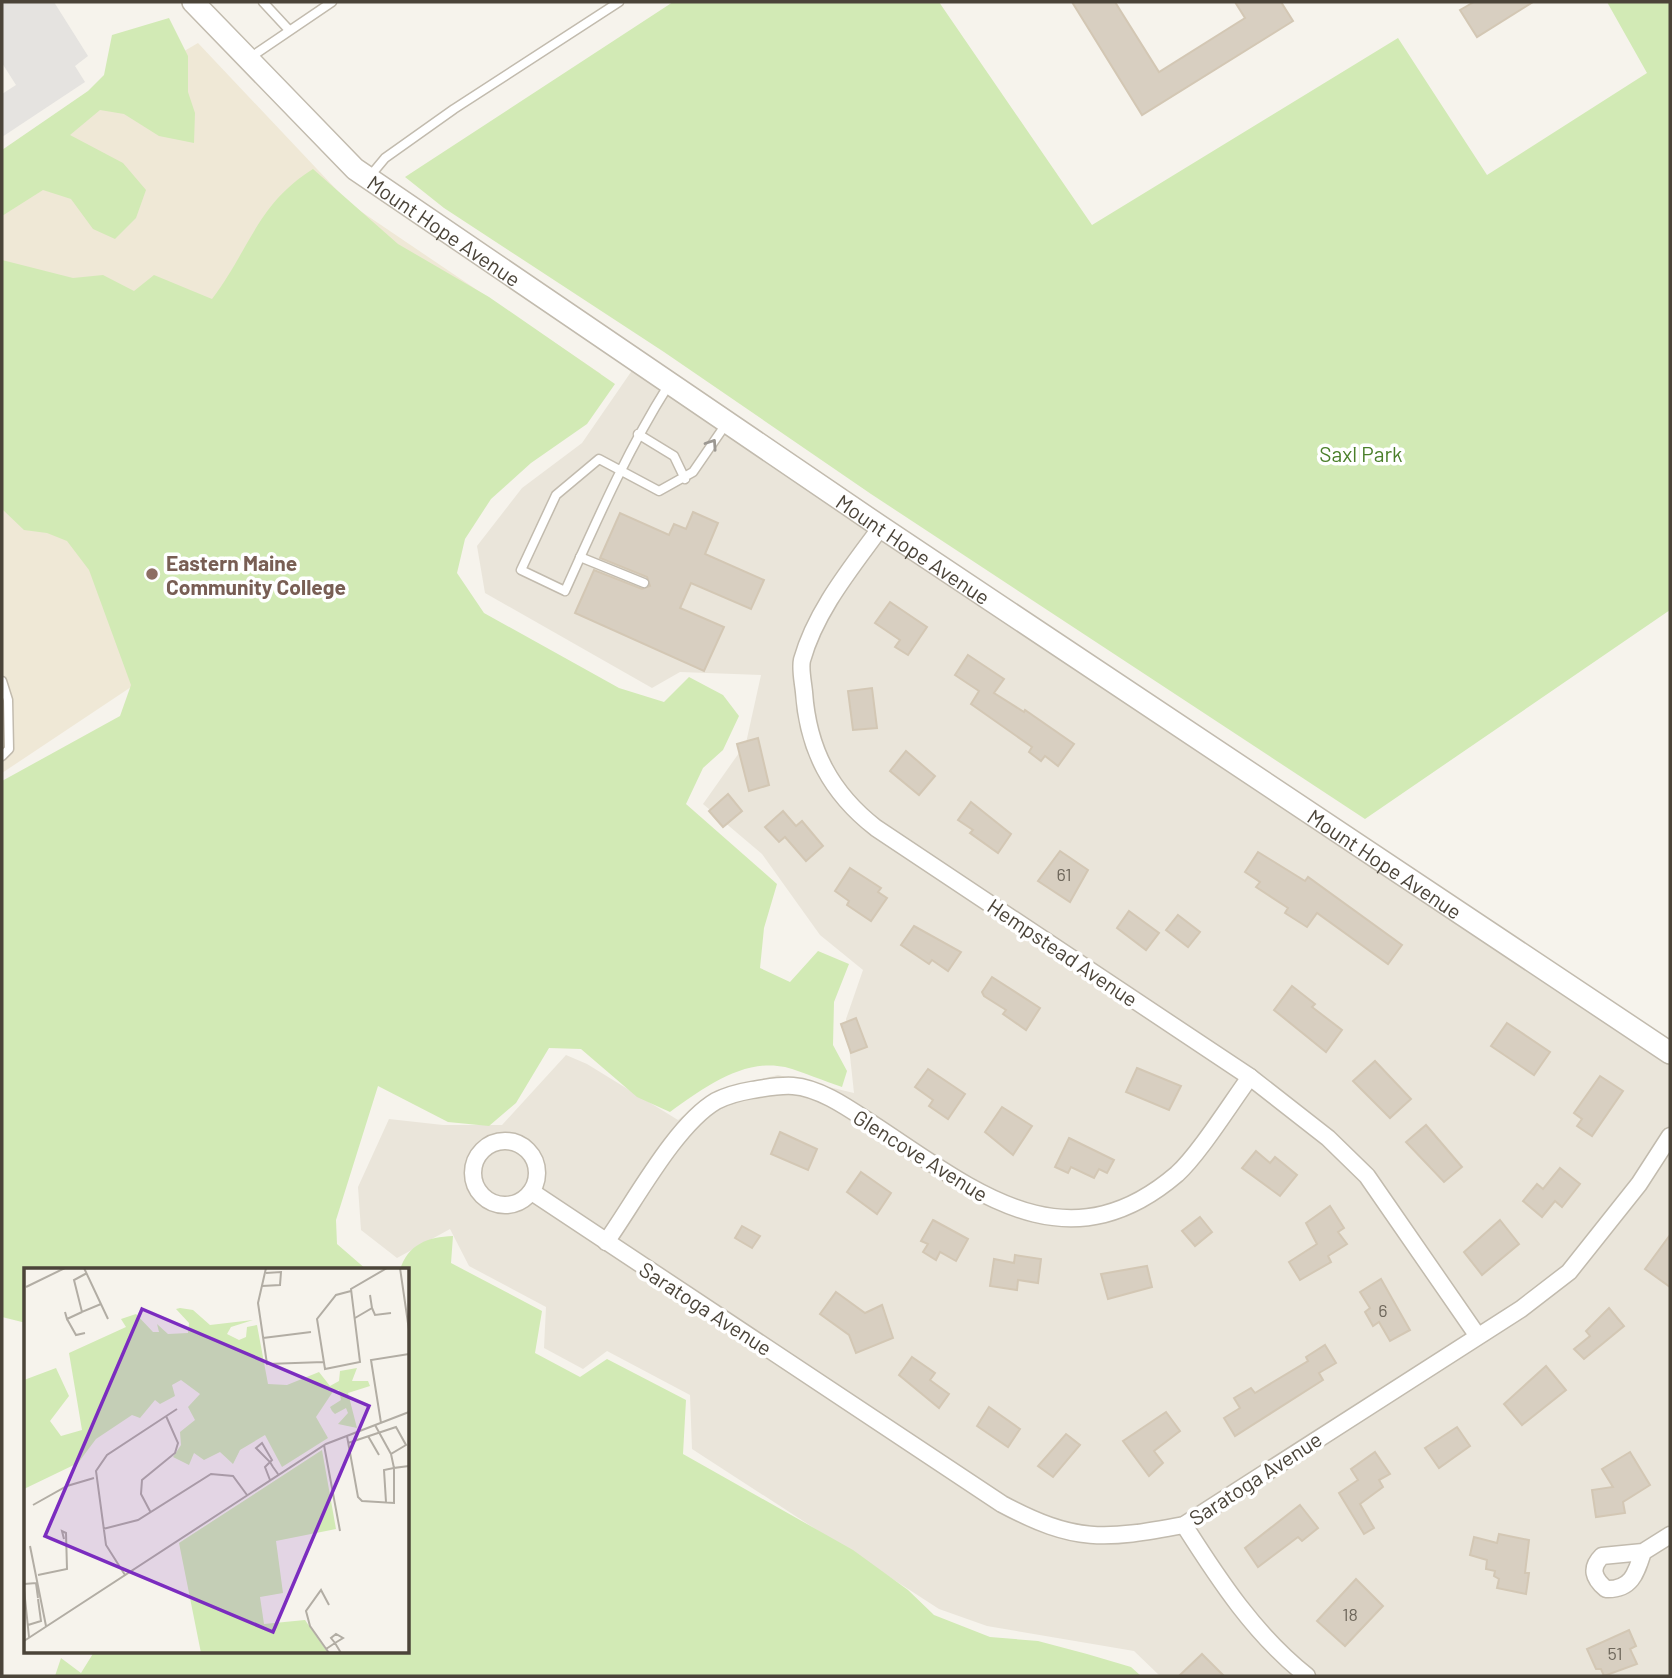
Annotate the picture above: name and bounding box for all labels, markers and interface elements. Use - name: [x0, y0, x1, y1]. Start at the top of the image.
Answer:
- street label: Mount Hope Avenue: [363, 169, 526, 291]
- one-way arrow: [704, 439, 716, 452]
- park label: Saxl Park: [1319, 441, 1403, 466]
- street label: Mount Hope Avenue: [832, 488, 995, 609]
- place label: Eastern Maine Community College: [166, 550, 346, 599]
- marker: Eastern Maine Community College: [144, 566, 160, 582]
- street label: Mount Hope Avenue: [1304, 803, 1467, 923]
- house number: 61: [1056, 863, 1072, 885]
- street label: Hempstead Avenue: [983, 893, 1143, 1011]
- street label: Glencove Avenue: [849, 1104, 993, 1206]
- street label: Saratoga Avenue: [635, 1256, 777, 1360]
- inset map: [24, 1268, 410, 1654]
- house number: 6: [1378, 1299, 1388, 1321]
- street label: Saratoga Avenue: [1184, 1426, 1326, 1530]
- house number: 18: [1342, 1603, 1358, 1625]
- house number: 51: [1607, 1642, 1623, 1664]

